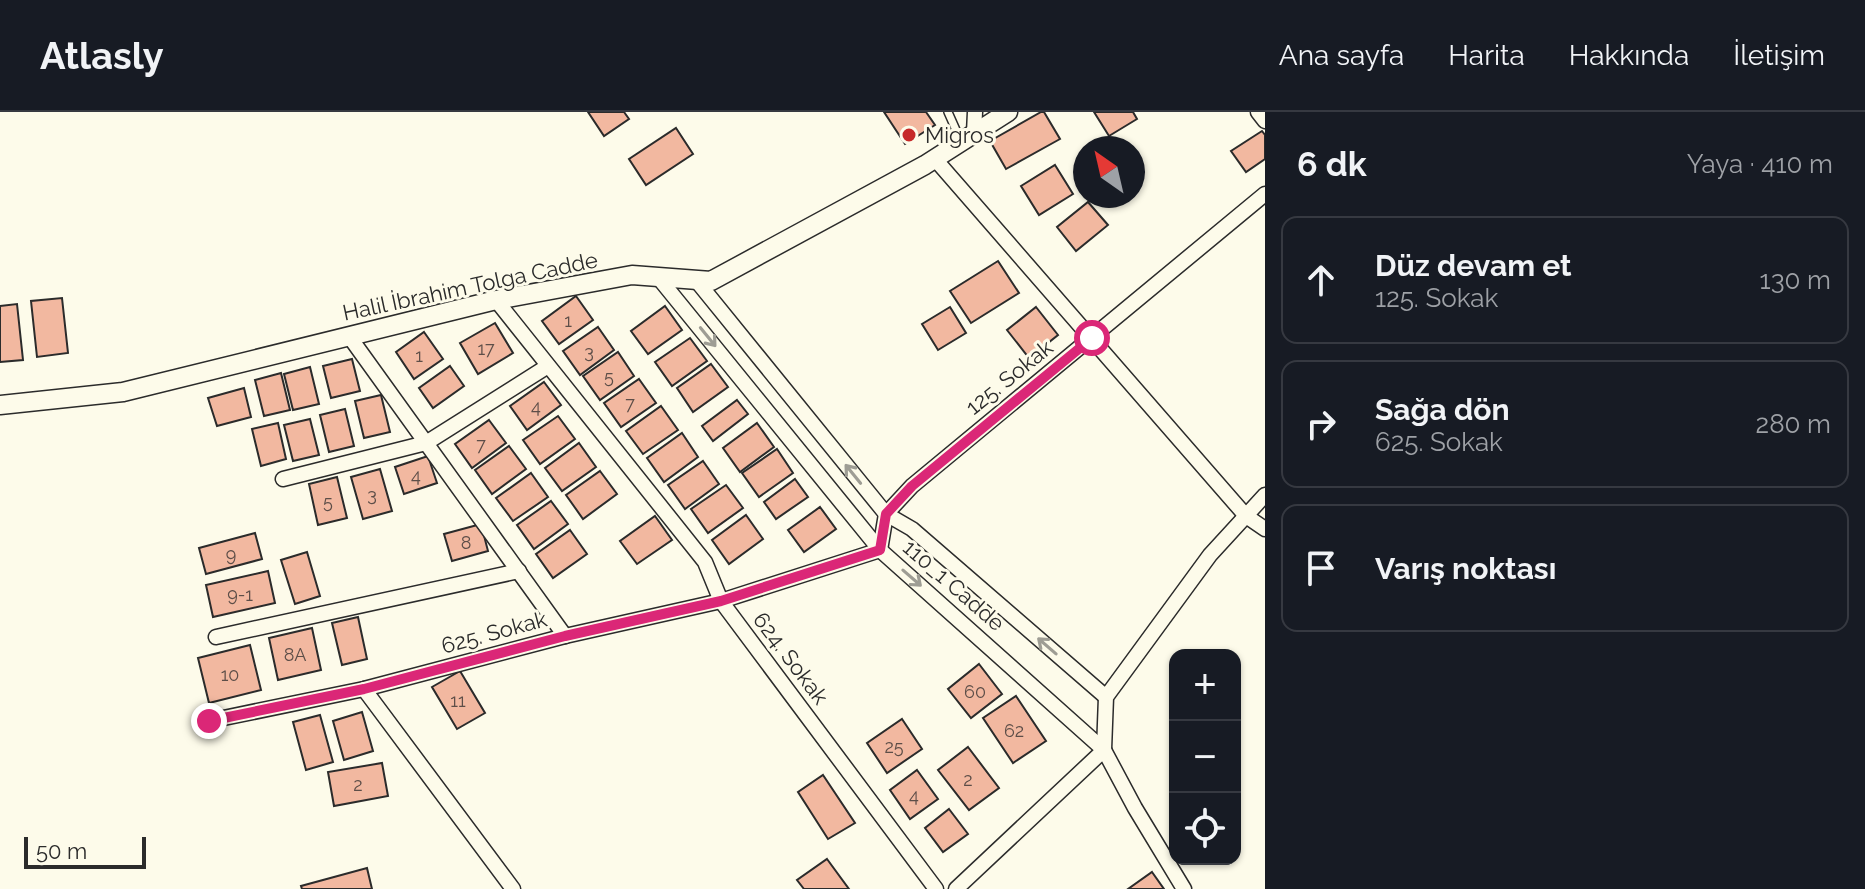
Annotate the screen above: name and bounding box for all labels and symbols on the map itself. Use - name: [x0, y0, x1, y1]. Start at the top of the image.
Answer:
- place label: Migros: [925, 122, 994, 148]
- marker: Migros: [900, 126, 918, 144]
- north arrow: [1073, 136, 1145, 208]
- street label: Halil İbrahim Tolga Cadde: [340, 246, 600, 326]
- house number: 1: [564, 310, 572, 331]
- route start: [1074, 320, 1110, 356]
- one-way arrow: [699, 326, 716, 347]
- street label: 125. Sokak: [960, 334, 1058, 420]
- house number: 17: [477, 338, 495, 359]
- house number: 3: [584, 341, 594, 362]
- house number: 1: [415, 345, 423, 366]
- house number: 5: [604, 366, 614, 387]
- house number: 7: [625, 393, 635, 414]
- house number: 4: [531, 396, 541, 417]
- house number: 7: [476, 434, 486, 455]
- one-way arrow: [845, 464, 863, 485]
- house number: 4: [411, 465, 421, 486]
- house number: 3: [367, 484, 377, 505]
- house number: 5: [323, 491, 333, 512]
- house number: 8: [461, 532, 471, 553]
- street label: 110_1 Cadde: [898, 534, 1010, 636]
- house number: 9: [226, 544, 236, 565]
- one-way arrow: [901, 568, 921, 586]
- house number: 9-1: [227, 584, 253, 605]
- street label: 625. Sokak: [438, 605, 550, 659]
- street label: 624. Sokak: [748, 607, 834, 709]
- one-way arrow: [1037, 637, 1057, 655]
- house number: 8A: [284, 644, 306, 665]
- house number: 10: [221, 664, 239, 685]
- house number: 60: [964, 681, 986, 702]
- house number: 11: [450, 690, 466, 711]
- route end: [191, 703, 227, 739]
- house number: 62: [1004, 720, 1024, 741]
- house number: 25: [884, 736, 904, 757]
- house number: 2: [963, 769, 973, 790]
- house number: 2: [353, 774, 363, 795]
- house number: 4: [909, 785, 919, 806]
- scale bar: [24, 833, 146, 869]

